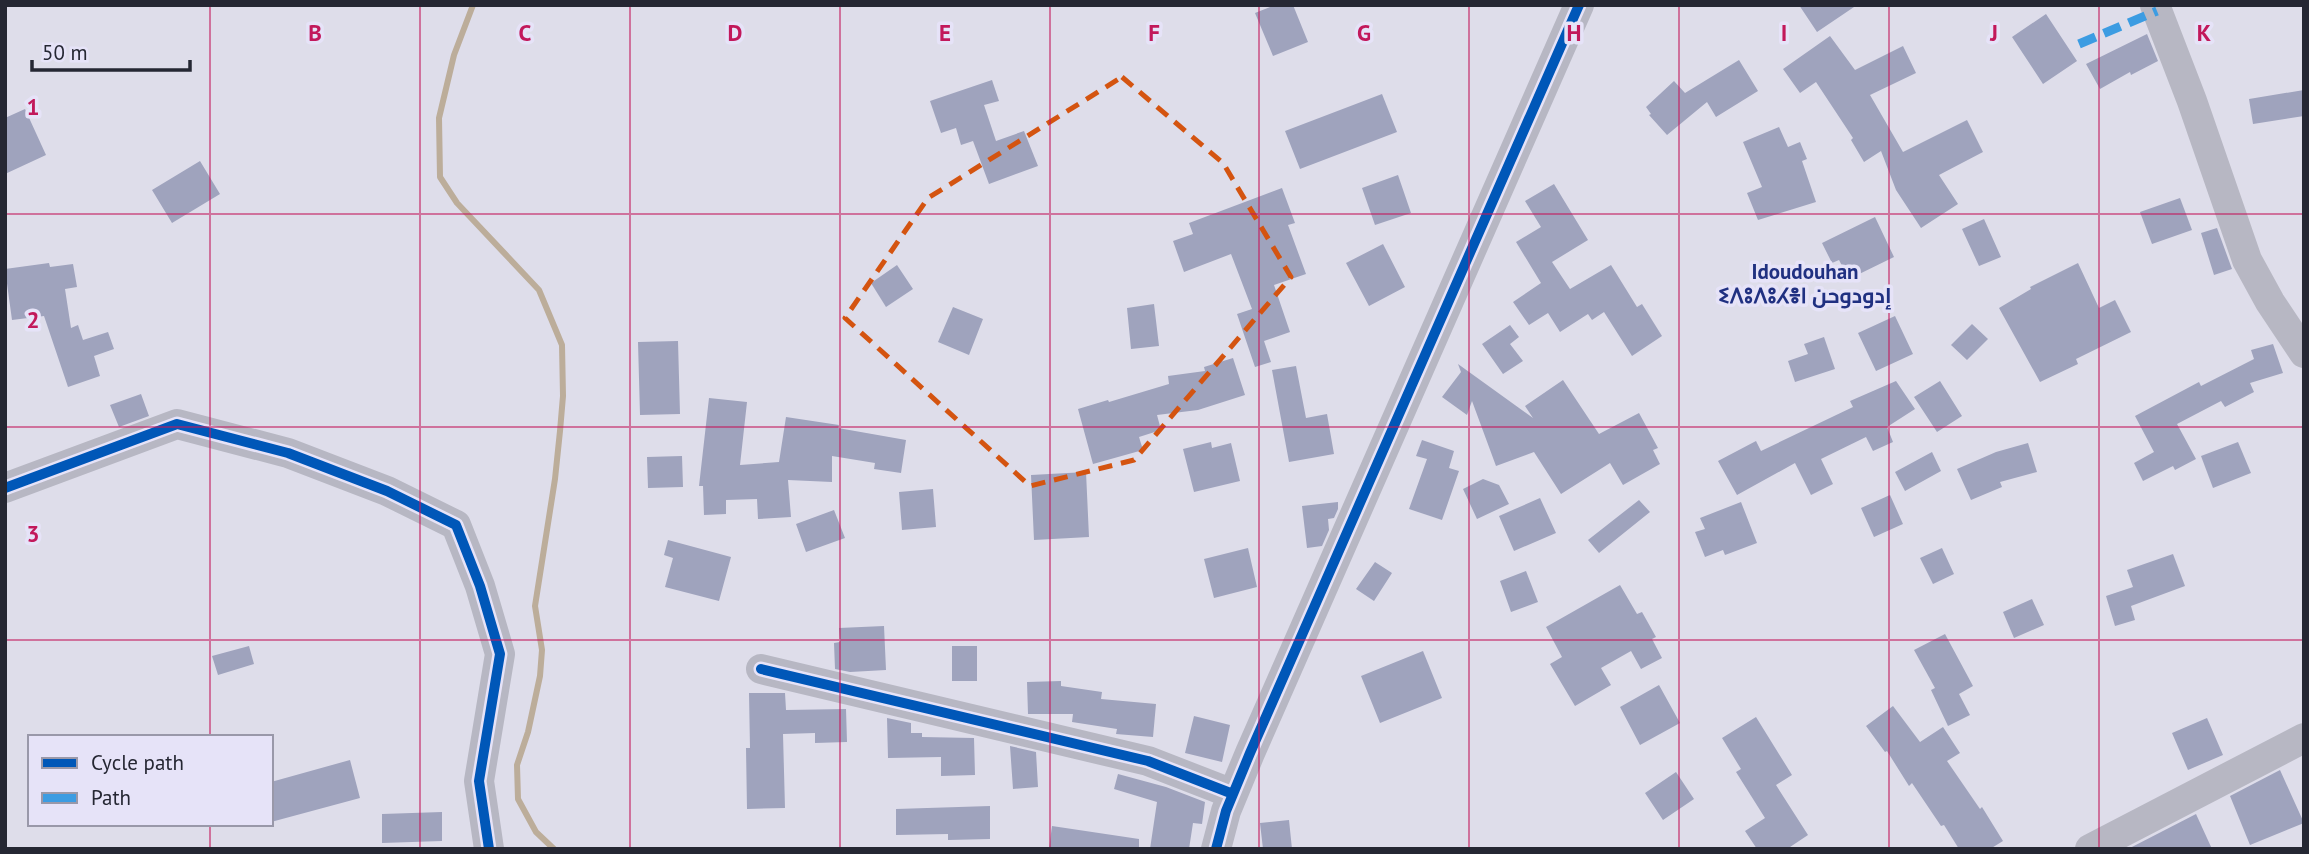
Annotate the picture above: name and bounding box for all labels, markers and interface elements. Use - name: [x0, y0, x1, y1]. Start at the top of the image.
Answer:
- text: B: [308, 18, 322, 47]
- text: C: [519, 18, 532, 47]
- text: D: [728, 18, 742, 47]
- text: E: [939, 18, 951, 47]
- text: F: [1148, 18, 1160, 47]
- text: G: [1357, 18, 1371, 47]
- text: H: [1567, 18, 1581, 47]
- text: I: [1781, 18, 1787, 47]
- text: J: [1989, 18, 1998, 47]
- text: K: [2197, 18, 2211, 47]
- scale bar: [32, 28, 189, 72]
- text: 50 m: [42, 39, 88, 66]
- text: 1: [26, 92, 40, 121]
- district label: Idoudouhan ⵉⴷⵓⴷⵓⵃⴻⵏ إدودوحن: [1719, 258, 1891, 310]
- text: 2: [26, 305, 40, 334]
- text: 3: [26, 519, 40, 548]
- legend: [28, 735, 273, 826]
- text: Cycle path: [91, 749, 184, 776]
- text: Path: [91, 784, 131, 811]

